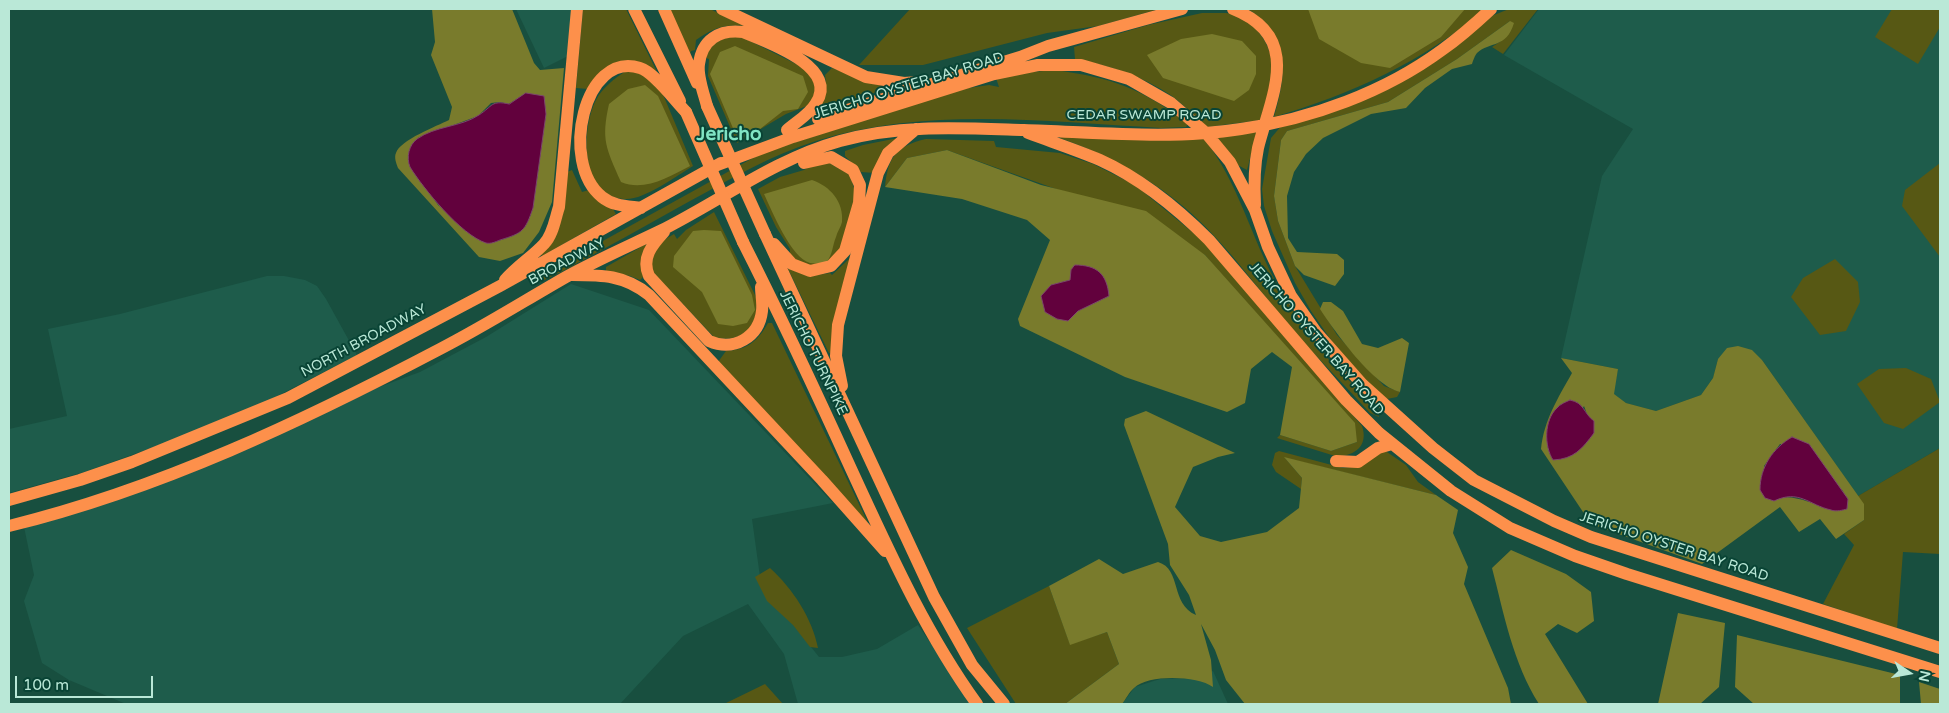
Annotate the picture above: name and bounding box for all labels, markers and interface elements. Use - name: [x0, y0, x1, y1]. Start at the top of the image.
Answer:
- street label: JERICHO OYSTER BAY ROAD: [812, 49, 1006, 123]
- street label: CEDAR SWAMP ROAD: [1067, 107, 1221, 123]
- district label: Jericho: [697, 124, 761, 146]
- street label: BROADWAY: [526, 235, 608, 289]
- street label: JERICHO OYSTER BAY ROAD: [1245, 259, 1387, 419]
- street label: JERICHO TURNPIKE: [775, 288, 851, 418]
- street label: NORTH BROADWAY: [298, 301, 430, 381]
- street label: JERICHO OYSTER BAY ROAD: [1577, 508, 1771, 586]
- north arrow: [1884, 648, 1934, 698]
- scale bar: [18, 666, 155, 698]
- text: N: [1915, 669, 1934, 683]
- text: 100 m: [23, 676, 69, 694]

